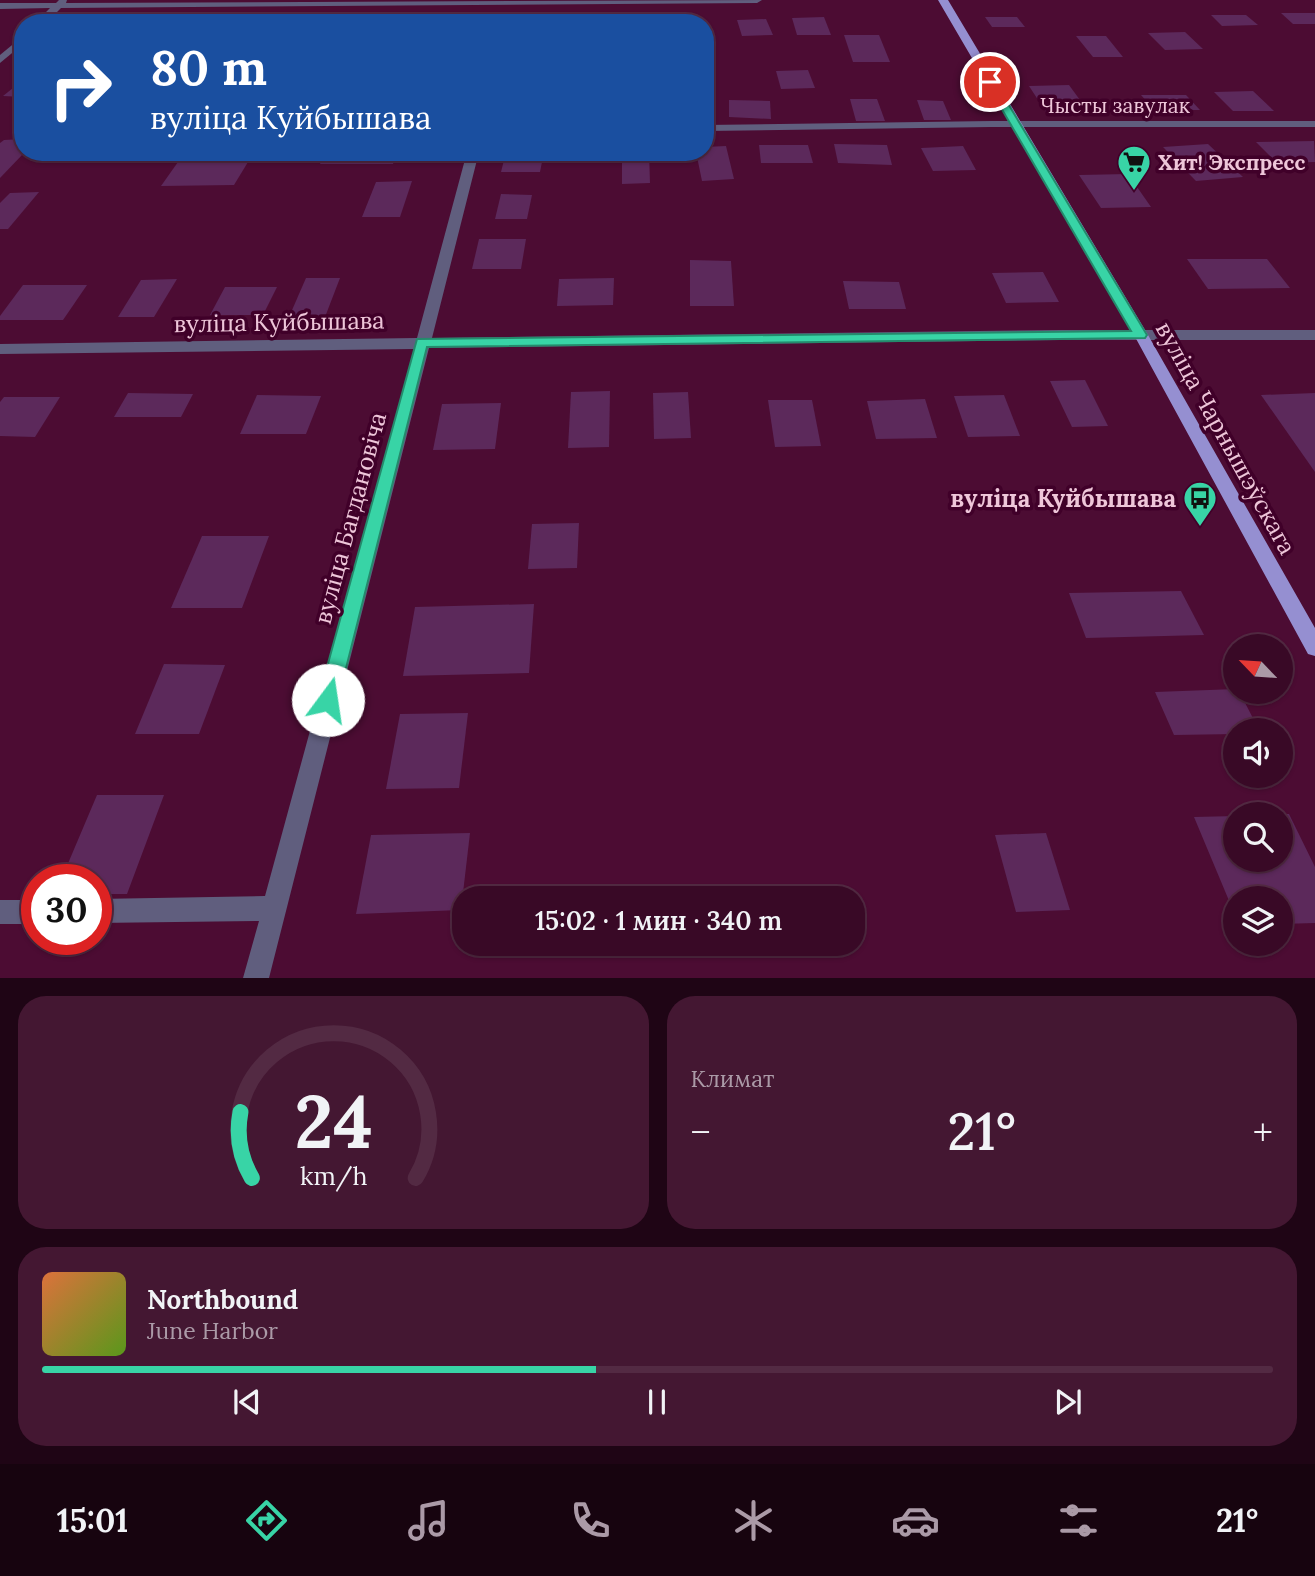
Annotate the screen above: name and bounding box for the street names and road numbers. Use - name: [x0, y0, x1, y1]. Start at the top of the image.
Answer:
- street label: Чысты завулак: [1040, 92, 1191, 119]
- street label: вуліца Куйбышава: [173, 305, 385, 339]
- street label: вуліца Чарнышэўскага: [1149, 316, 1303, 560]
- street label: вуліца Багдановіча: [307, 409, 393, 627]

